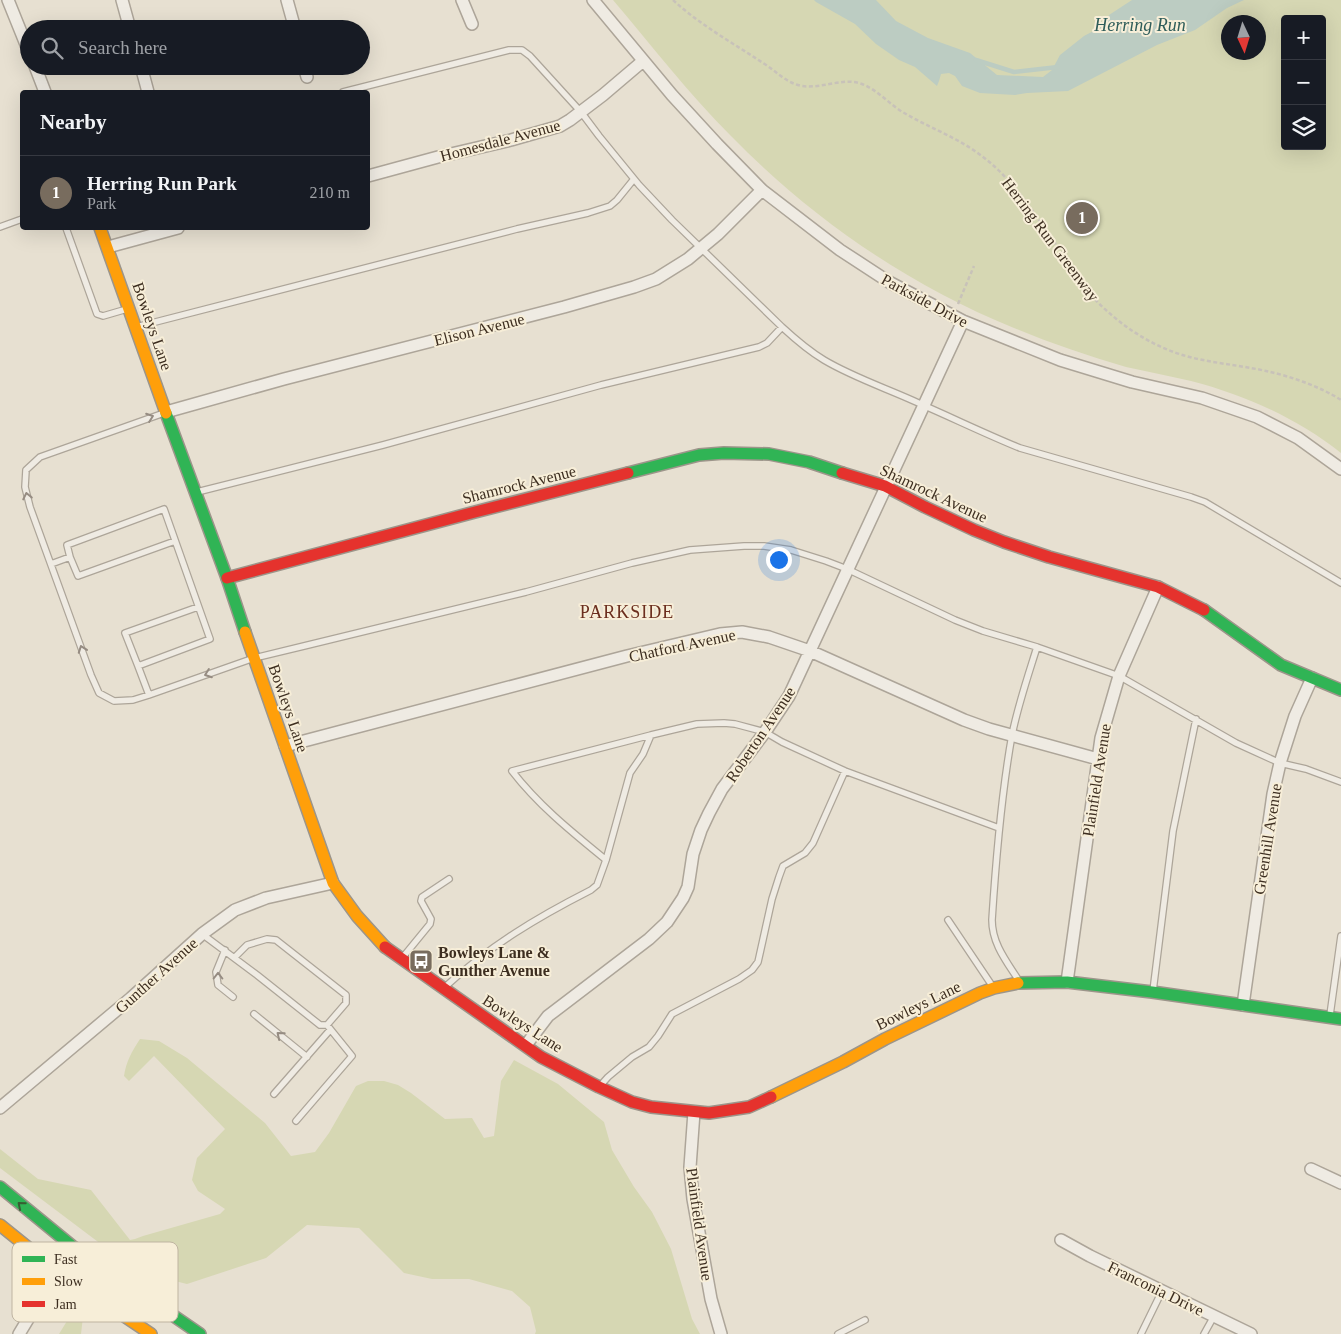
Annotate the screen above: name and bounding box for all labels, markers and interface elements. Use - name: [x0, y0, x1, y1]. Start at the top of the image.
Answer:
- water label: Herring Run: [1093, 15, 1186, 35]
- north arrow: [1221, 15, 1266, 60]
- map controls: [1281, 15, 1326, 150]
- button: +: [1281, 15, 1326, 60]
- search box: [20, 20, 370, 75]
- icon: search: [38, 34, 66, 62]
- text: Search here: [78, 37, 167, 58]
- button: −: [1281, 60, 1326, 105]
- button: layers: [1281, 105, 1326, 150]
- text: Nearby: [40, 110, 107, 134]
- street label: Homesdale Avenue: [438, 116, 562, 165]
- text: Herring Run Park: [87, 173, 237, 194]
- street label: Herring Run Greenway: [998, 174, 1103, 305]
- text: 1: [52, 184, 60, 201]
- text: 210 m: [310, 184, 350, 201]
- text: Park: [87, 195, 116, 212]
- pin: 1: [1066, 199, 1098, 237]
- street label: Parkside Drive: [879, 271, 971, 330]
- street label: Bowleys Lane: [129, 280, 176, 373]
- street label: Elison Avenue: [432, 310, 526, 349]
- one-way arrow: [146, 413, 154, 423]
- street label: Shamrock Avenue: [877, 461, 990, 526]
- street label: Shamrock Avenue: [461, 462, 578, 507]
- one-way arrow: [22, 492, 33, 501]
- your location: [766, 547, 792, 573]
- district label: PARKSIDE: [580, 602, 674, 622]
- street label: Chatford Avenue: [627, 626, 737, 665]
- one-way arrow: [78, 645, 88, 654]
- street label: Bowleys Lane: [265, 662, 312, 755]
- one-way arrow: [204, 668, 212, 678]
- street label: Roberton Avenue: [722, 683, 799, 785]
- street label: Plainfield Avenue: [1079, 722, 1114, 838]
- street label: Greenhill Avenue: [1250, 782, 1285, 896]
- street label: Gunther Avenue: [112, 934, 201, 1017]
- place label: Bowleys Lane & Gunther Avenue: [438, 944, 550, 979]
- bus stop icon: Bowleys Lane & Gunther Avenue: [408, 948, 434, 974]
- one-way arrow: [213, 972, 223, 980]
- street label: Bowleys Lane: [873, 978, 964, 1034]
- street label: Bowleys Lane: [479, 991, 566, 1056]
- one-way arrow: [277, 1033, 286, 1041]
- street label: Plainfield Avenue: [683, 1166, 716, 1282]
- one-way arrow: [18, 1202, 27, 1211]
- legend: [12, 1242, 178, 1322]
- text: Fast: [54, 1252, 77, 1267]
- street label: Franconia Drive: [1105, 1258, 1206, 1319]
- text: Slow: [54, 1274, 84, 1289]
- text: Jam: [54, 1297, 77, 1312]

